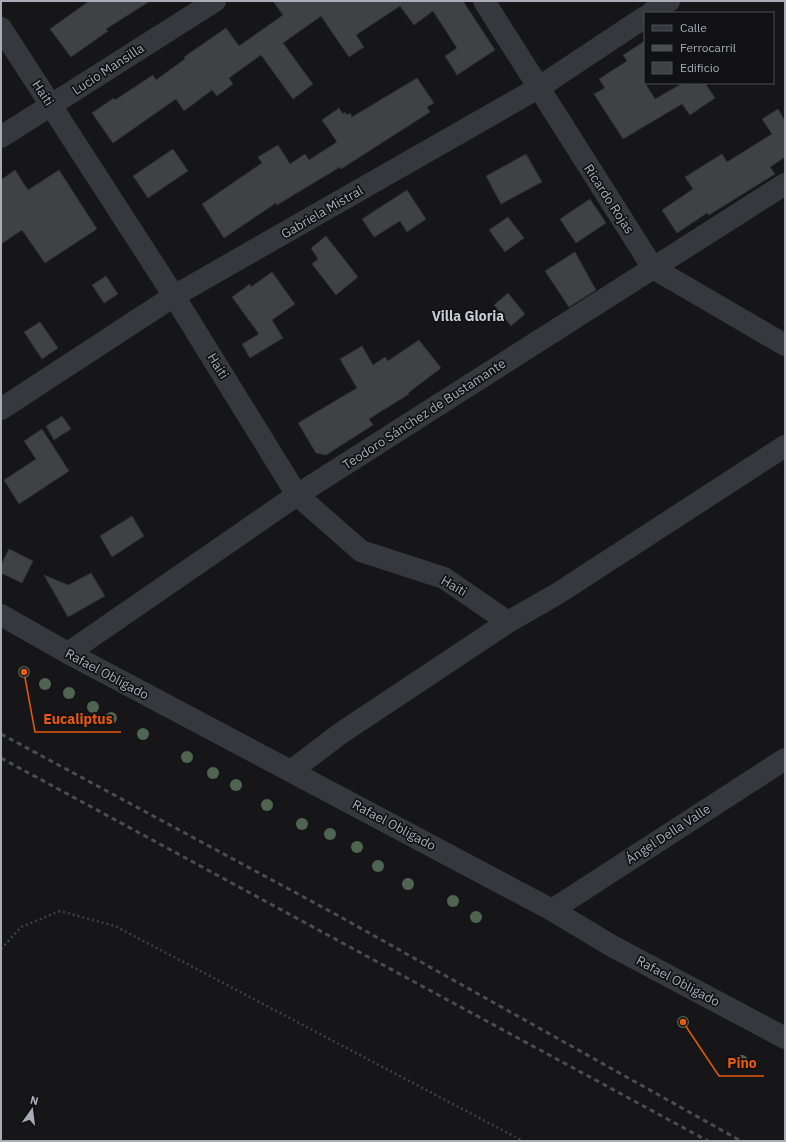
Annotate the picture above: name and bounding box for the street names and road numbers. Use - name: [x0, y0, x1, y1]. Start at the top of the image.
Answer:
- street label: Lucio Mansilla: [69, 39, 147, 99]
- street label: Haiti: [28, 77, 58, 109]
- street label: Ricardo Rojas: [580, 161, 638, 237]
- street label: Gabriela Mistral: [278, 181, 366, 242]
- street label: Haiti: [204, 350, 232, 382]
- street label: Teodoro Sánchez de Bustamante: [339, 355, 509, 473]
- street label: Haiti: [438, 572, 470, 600]
- street label: Rafael Obligado: [62, 645, 152, 703]
- street label: Rafael Obligado: [349, 796, 439, 854]
- street label: Ángel Della Valle: [622, 800, 714, 868]
- street label: Rafael Obligado: [633, 952, 723, 1010]

